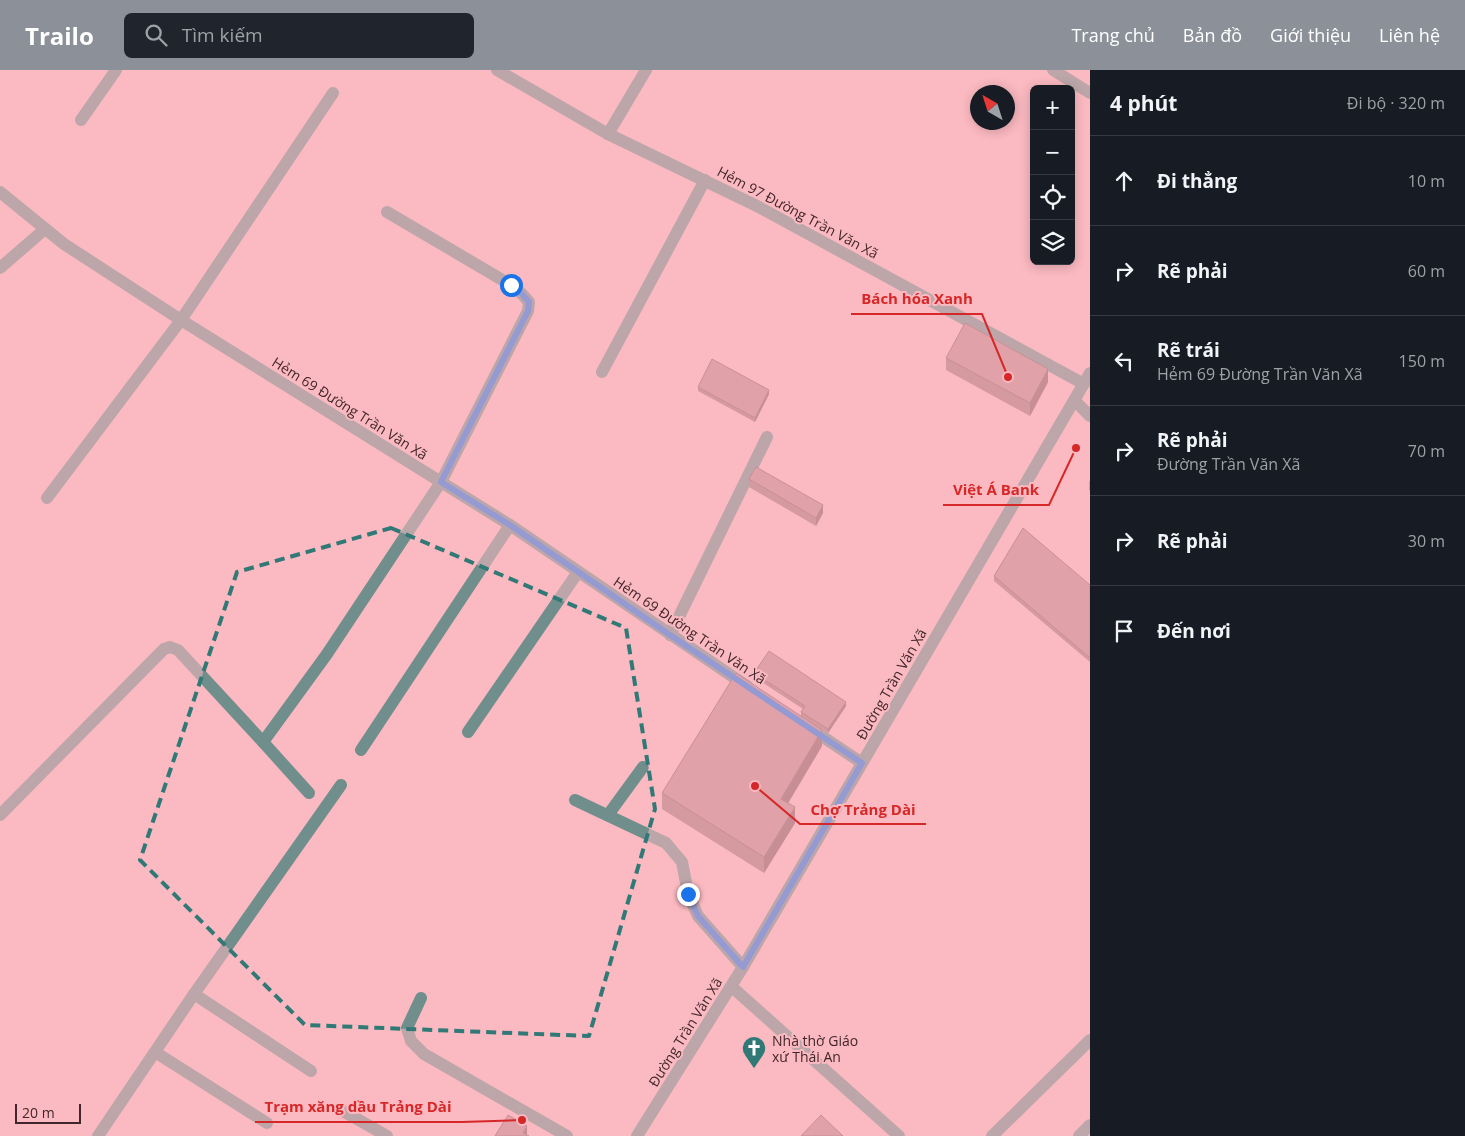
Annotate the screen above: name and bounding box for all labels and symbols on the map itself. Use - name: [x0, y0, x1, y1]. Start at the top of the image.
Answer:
- north arrow: [970, 85, 1015, 130]
- street label: Hẻm 97 Đường Trần Văn Xã: [714, 161, 882, 263]
- route start: [500, 274, 523, 297]
- callout: Bách hóa Xanh: [851, 284, 982, 314]
- text: Bách hóa Xanh: [861, 288, 973, 308]
- street label: Hẻm 69 Đường Trần Văn Xã: [269, 352, 431, 464]
- callout: Việt Á Bank: [943, 475, 1049, 505]
- text: Việt Á Bank: [953, 479, 1040, 499]
- street label: Hẻm 69 Đường Trần Văn Xã: [610, 572, 770, 688]
- street label: Đường Trần Văn Xã: [851, 625, 931, 743]
- callout: Chợ Trảng Dài: [800, 794, 926, 824]
- text: Chợ Trảng Dài: [810, 799, 916, 819]
- route end: [677, 883, 700, 906]
- street label: Đường Trần Văn Xã: [644, 974, 726, 1090]
- place label: Nhà thờ Giáo xứ Thái An: [772, 1031, 858, 1066]
- church icon: Nhà thờ Giáo xứ Thái An: [741, 1035, 767, 1069]
- callout: Trạm xăng dầu Trảng Dài: [255, 1092, 462, 1122]
- text: Trạm xăng dầu Trảng Dài: [265, 1096, 451, 1116]
- scale bar: [15, 1101, 81, 1124]

